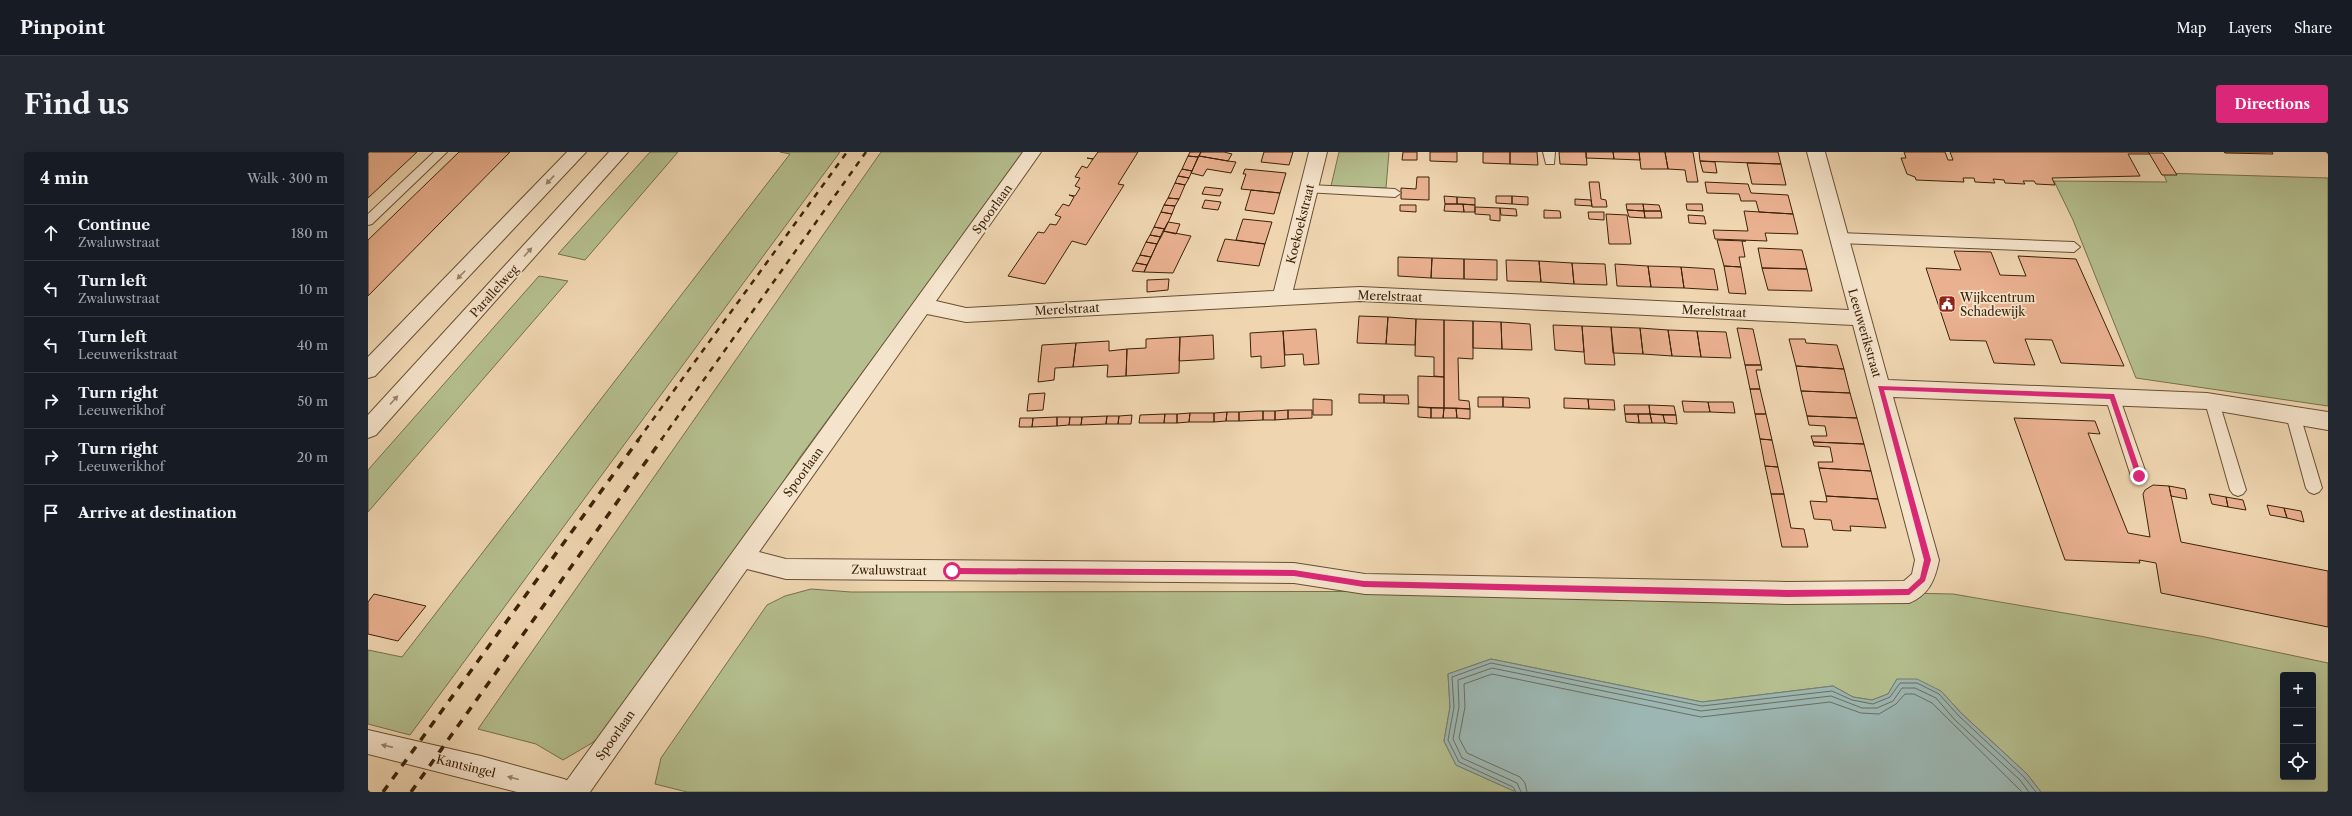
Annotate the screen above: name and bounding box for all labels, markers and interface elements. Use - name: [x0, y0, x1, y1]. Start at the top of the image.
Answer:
- text: Pinpoint: [20, 16, 105, 39]
- text: Map: [2176, 19, 2206, 37]
- text: Layers: [2228, 19, 2272, 37]
- text: Share: [2294, 19, 2332, 37]
- button: Directions: [2216, 85, 2328, 123]
- text: Find us: [24, 87, 129, 121]
- text: 4 min: [40, 168, 89, 188]
- text: Walk · 300 m: [247, 170, 328, 186]
- one-way arrow: [546, 176, 555, 185]
- street label: Spoorlaan: [969, 181, 1015, 237]
- street label: Koekoekstraat: [1283, 182, 1317, 265]
- text: Continue: [78, 215, 150, 234]
- icon: ahead: [40, 222, 62, 244]
- text: 180 m: [291, 225, 328, 241]
- text: Zwaluwstraat: [78, 234, 160, 250]
- one-way arrow: [524, 247, 533, 257]
- street label: Parallelweg: [467, 261, 522, 320]
- one-way arrow: [456, 270, 465, 280]
- text: Turn left: [78, 271, 147, 290]
- icon: left: [40, 278, 62, 300]
- text: 10 m: [299, 281, 328, 297]
- street label: Merelstraat: [1357, 287, 1424, 305]
- street label: Leeuwerikstraat: [1845, 287, 1885, 380]
- text: Zwaluwstraat: [78, 290, 160, 306]
- place label: Wijkcentrum Schadewijk: [1959, 290, 2035, 319]
- public building icon: Wijkcentrum Schadewijk: [1937, 294, 1957, 314]
- street label: Merelstraat: [1034, 300, 1101, 318]
- street label: Merelstraat: [1681, 302, 1748, 320]
- text: Turn left: [78, 327, 147, 346]
- icon: left: [40, 334, 62, 356]
- text: 40 m: [297, 337, 328, 353]
- text: Leeuwerikstraat: [78, 346, 177, 362]
- text: Turn right: [78, 383, 158, 402]
- icon: right: [40, 390, 62, 412]
- text: 50 m: [297, 393, 328, 409]
- one-way arrow: [389, 395, 399, 405]
- text: Leeuwerikhof: [78, 402, 164, 418]
- text: Turn right: [78, 439, 158, 458]
- street label: Spoorlaan: [780, 444, 826, 500]
- icon: right: [40, 446, 62, 468]
- text: 20 m: [297, 449, 328, 465]
- text: Leeuwerikhof: [78, 458, 164, 474]
- route end: [2130, 467, 2148, 485]
- icon: arrive: [40, 502, 62, 524]
- text: Arrive at destination: [78, 503, 237, 522]
- street label: Zwaluwstraat: [851, 562, 928, 578]
- route start: [943, 562, 961, 580]
- map controls: [2280, 672, 2316, 780]
- button: +: [2280, 672, 2316, 708]
- street label: Spoorlaan: [592, 707, 638, 763]
- button: −: [2280, 708, 2316, 744]
- one-way arrow: [381, 742, 393, 748]
- button: locate: [2280, 744, 2316, 780]
- street label: Kantsingel: [435, 751, 498, 781]
- one-way arrow: [507, 775, 519, 781]

